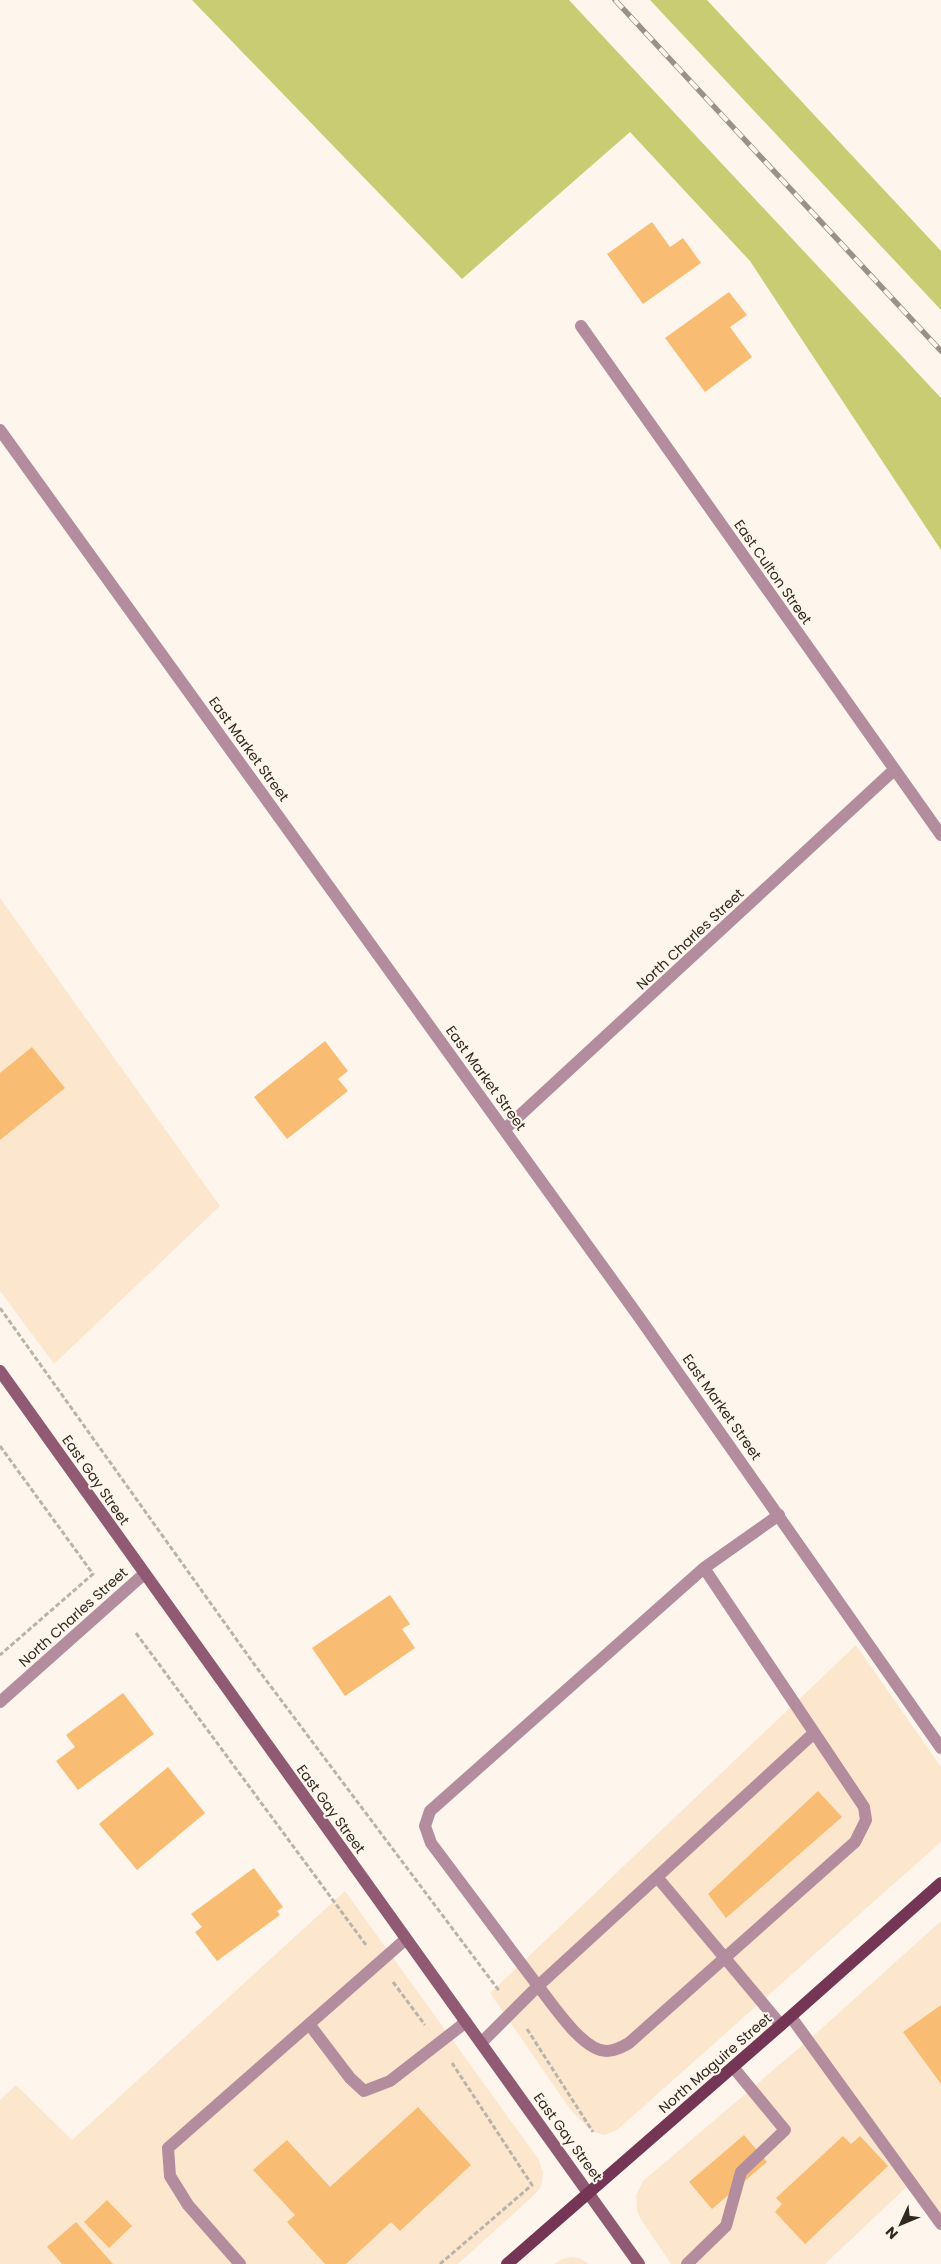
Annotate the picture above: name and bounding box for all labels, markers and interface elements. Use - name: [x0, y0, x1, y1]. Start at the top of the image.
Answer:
- street label: East Culton Street: [729, 516, 817, 628]
- street label: East Market Street: [204, 692, 294, 806]
- street label: North Charles Street: [632, 884, 748, 994]
- street label: East Market Street: [441, 1021, 531, 1135]
- street label: East Market Street: [678, 1350, 766, 1464]
- street label: East Gay Street: [57, 1431, 135, 1529]
- street label: North Charles Street: [14, 1563, 132, 1671]
- street label: East Gay Street: [292, 1760, 370, 1858]
- street label: North Maguire Street: [654, 2008, 776, 2118]
- street label: East Gay Street: [529, 2088, 607, 2186]
- north arrow: [876, 2199, 926, 2249]
- text: N: [881, 2222, 902, 2244]

